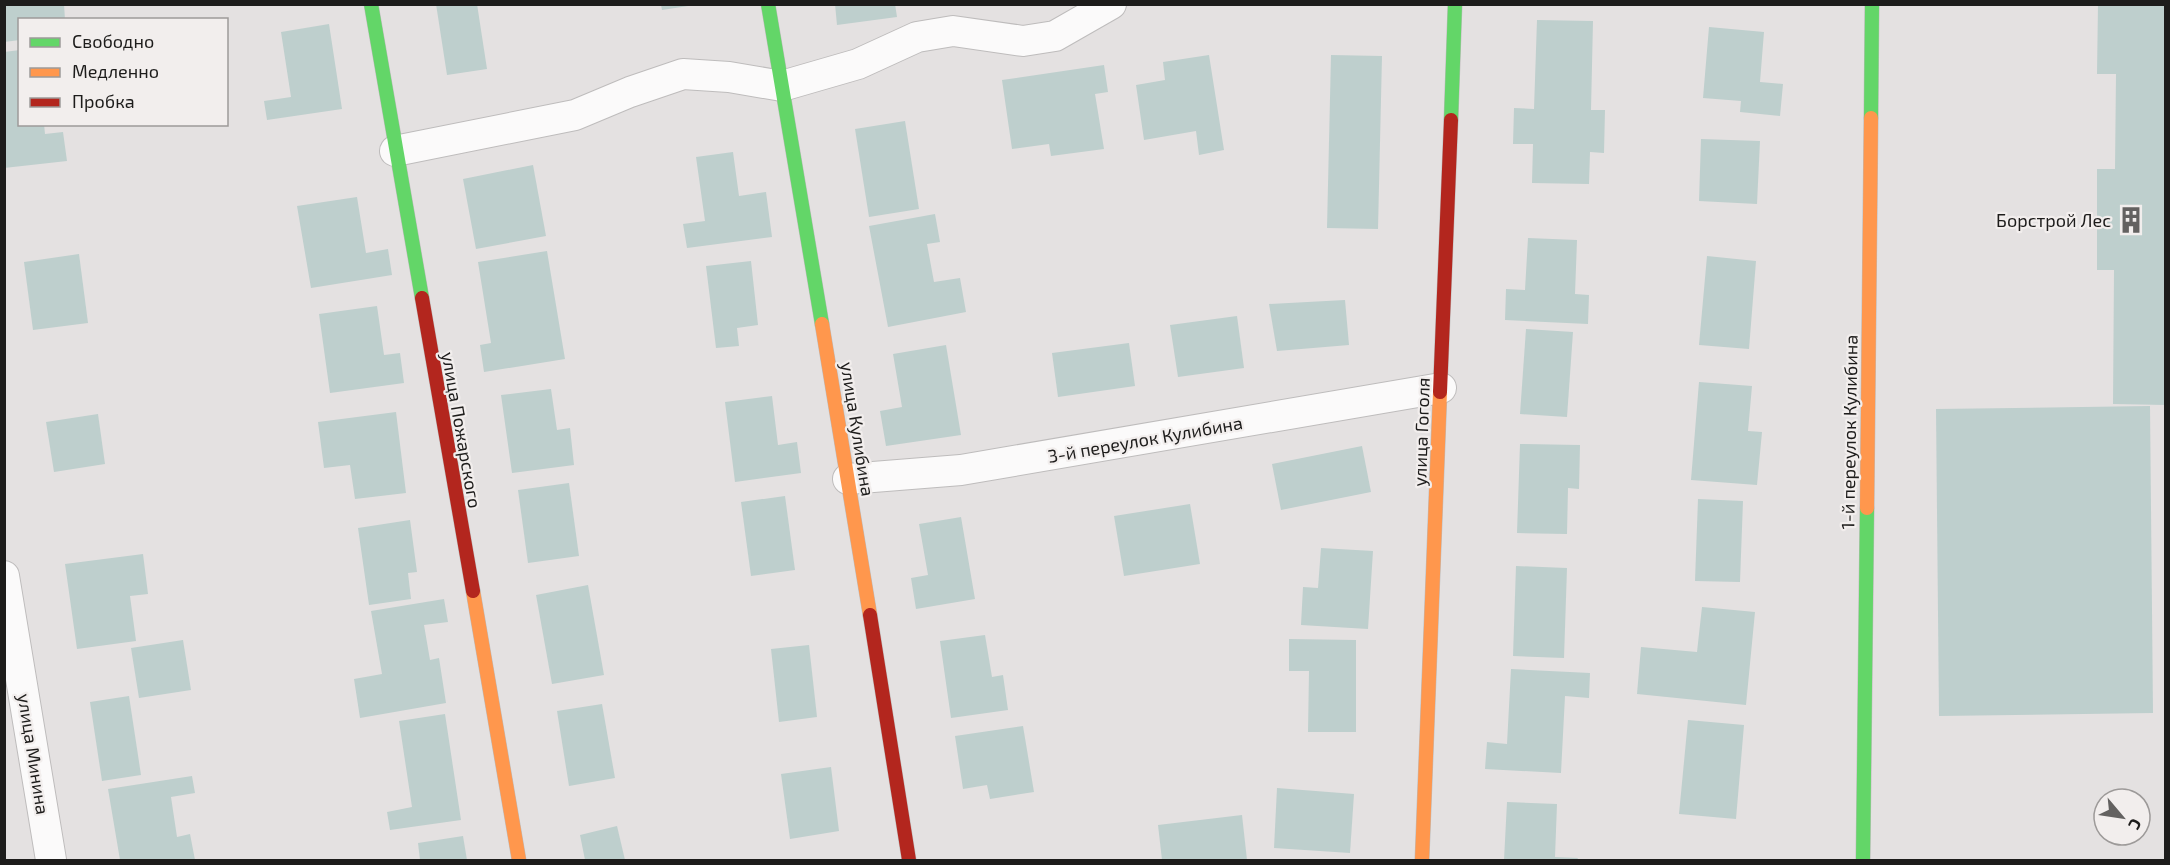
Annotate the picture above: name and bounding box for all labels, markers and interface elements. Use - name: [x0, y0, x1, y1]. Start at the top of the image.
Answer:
- legend: [18, 18, 228, 126]
- text: Свободно: [72, 30, 154, 52]
- text: Медленно: [72, 60, 159, 82]
- text: Пробка: [72, 90, 135, 112]
- building icon: Борстрой Лес: [2116, 205, 2146, 235]
- place label: Борстрой Лес: [1996, 209, 2111, 231]
- street label: 1-й переулок Кулибина: [1836, 335, 1862, 529]
- street label: улица Пожарского: [437, 350, 487, 510]
- street label: улица Кулибина: [837, 360, 879, 498]
- street label: улица Гоголя: [1408, 377, 1434, 487]
- street label: 3-й переулок Кулибина: [1046, 411, 1244, 467]
- street label: улица Минина: [14, 692, 54, 816]
- north arrow: [2092, 787, 2152, 847]
- text: С: [2125, 816, 2146, 833]

